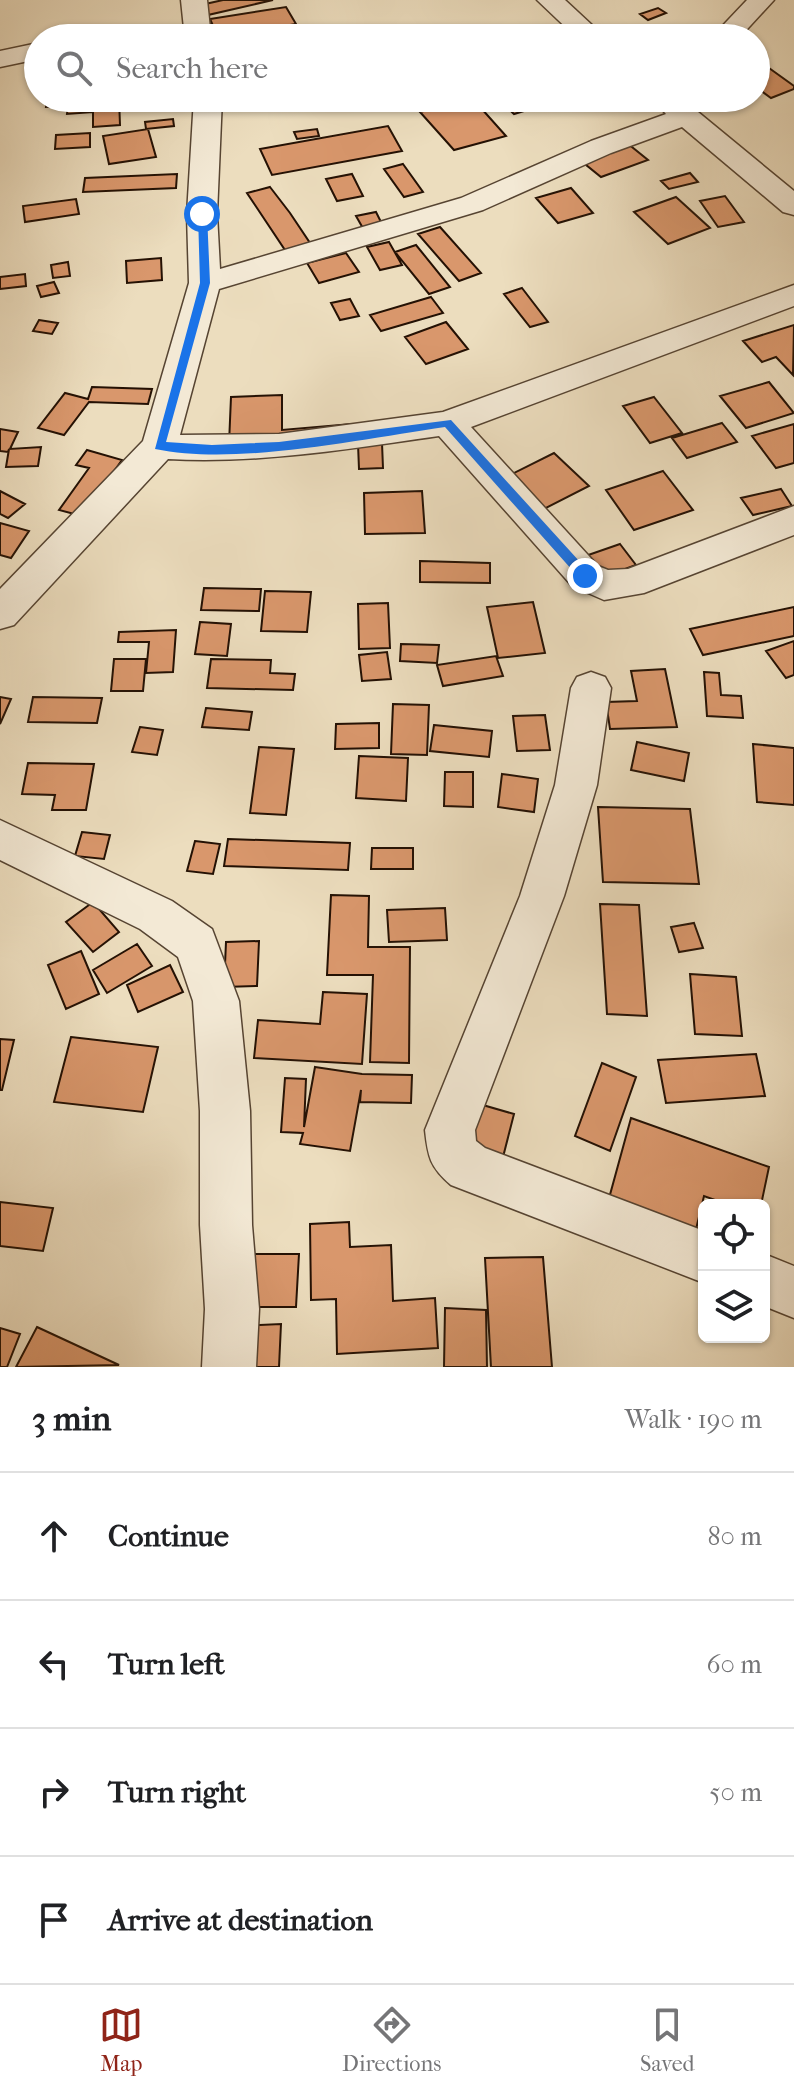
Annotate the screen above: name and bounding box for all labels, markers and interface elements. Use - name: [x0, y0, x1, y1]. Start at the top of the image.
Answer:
- search box: [24, 24, 770, 112]
- icon: search: [52, 46, 96, 90]
- text: Search here: [116, 51, 268, 86]
- route start: [184, 196, 220, 232]
- route end: [567, 558, 603, 594]
- map controls: [698, 1199, 770, 1343]
- button: locate: [698, 1199, 770, 1271]
- button: layers: [698, 1271, 770, 1343]
- text: 3 min: [32, 1399, 111, 1439]
- text: Walk · 190 m: [625, 1404, 762, 1435]
- icon: ahead: [32, 1514, 76, 1558]
- text: Continue: [108, 1519, 229, 1554]
- text: 80 m: [707, 1521, 762, 1552]
- icon: left: [32, 1642, 76, 1686]
- text: Turn left: [108, 1647, 225, 1682]
- text: 60 m: [706, 1649, 762, 1680]
- icon: right: [32, 1770, 76, 1814]
- text: Turn right: [108, 1775, 246, 1810]
- text: 50 m: [709, 1777, 762, 1808]
- icon: arrive: [32, 1898, 76, 1942]
- text: Arrive at destination: [108, 1903, 373, 1938]
- tab: Map: [99, 2003, 143, 2077]
- tab: Directions: [342, 2003, 441, 2077]
- tab: Saved: [640, 2003, 695, 2077]

